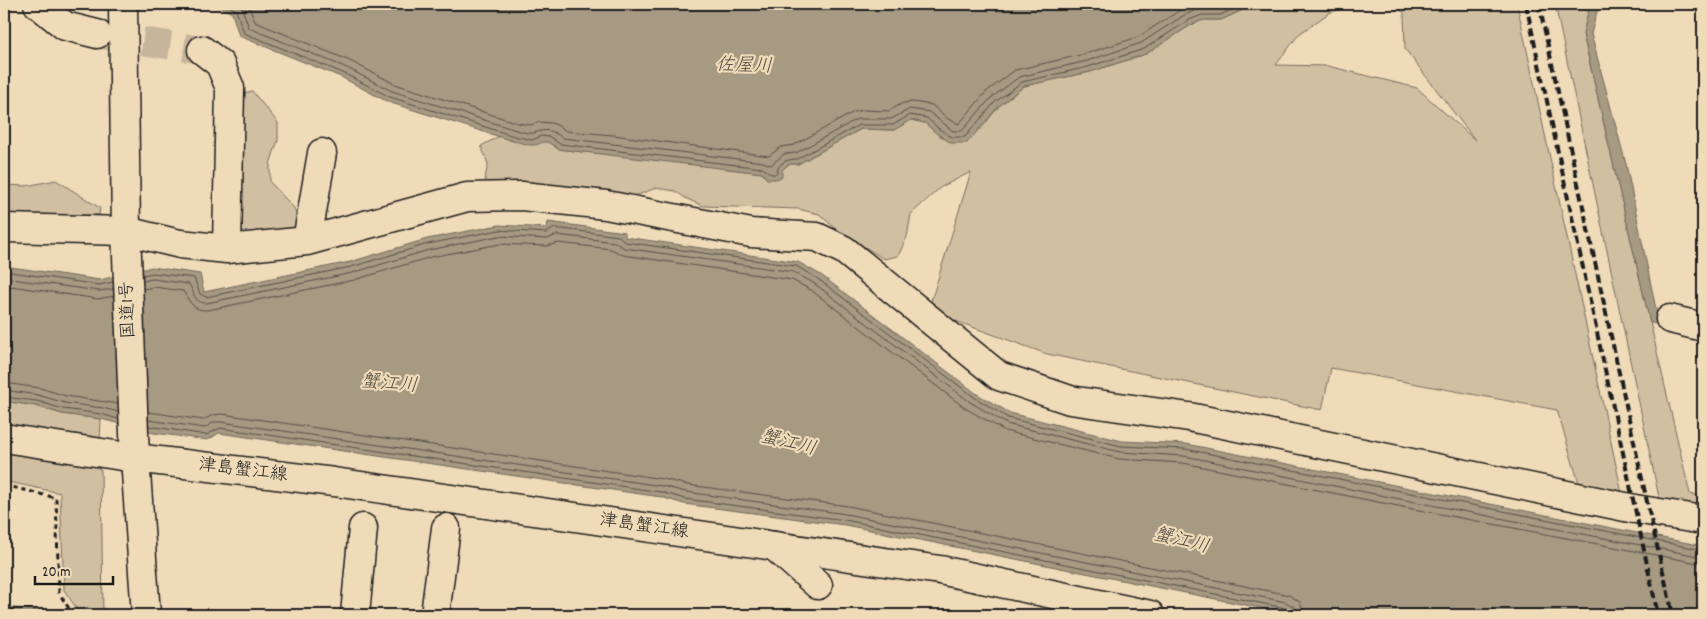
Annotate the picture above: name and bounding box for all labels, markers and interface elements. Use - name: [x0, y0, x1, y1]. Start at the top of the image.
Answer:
- water label: 佐屋川: [715, 53, 773, 81]
- street label: 国道1号: [115, 281, 143, 339]
- water label: 蟹江川: [359, 369, 419, 401]
- water label: 蟹江川: [757, 424, 819, 464]
- street label: 津島蟹江線: [197, 453, 289, 489]
- street label: 津島蟹江線: [598, 508, 690, 546]
- water label: 蟹江川: [1150, 522, 1212, 562]
- scale bar: [35, 554, 112, 586]
- text: 20 m: [42, 562, 70, 584]

